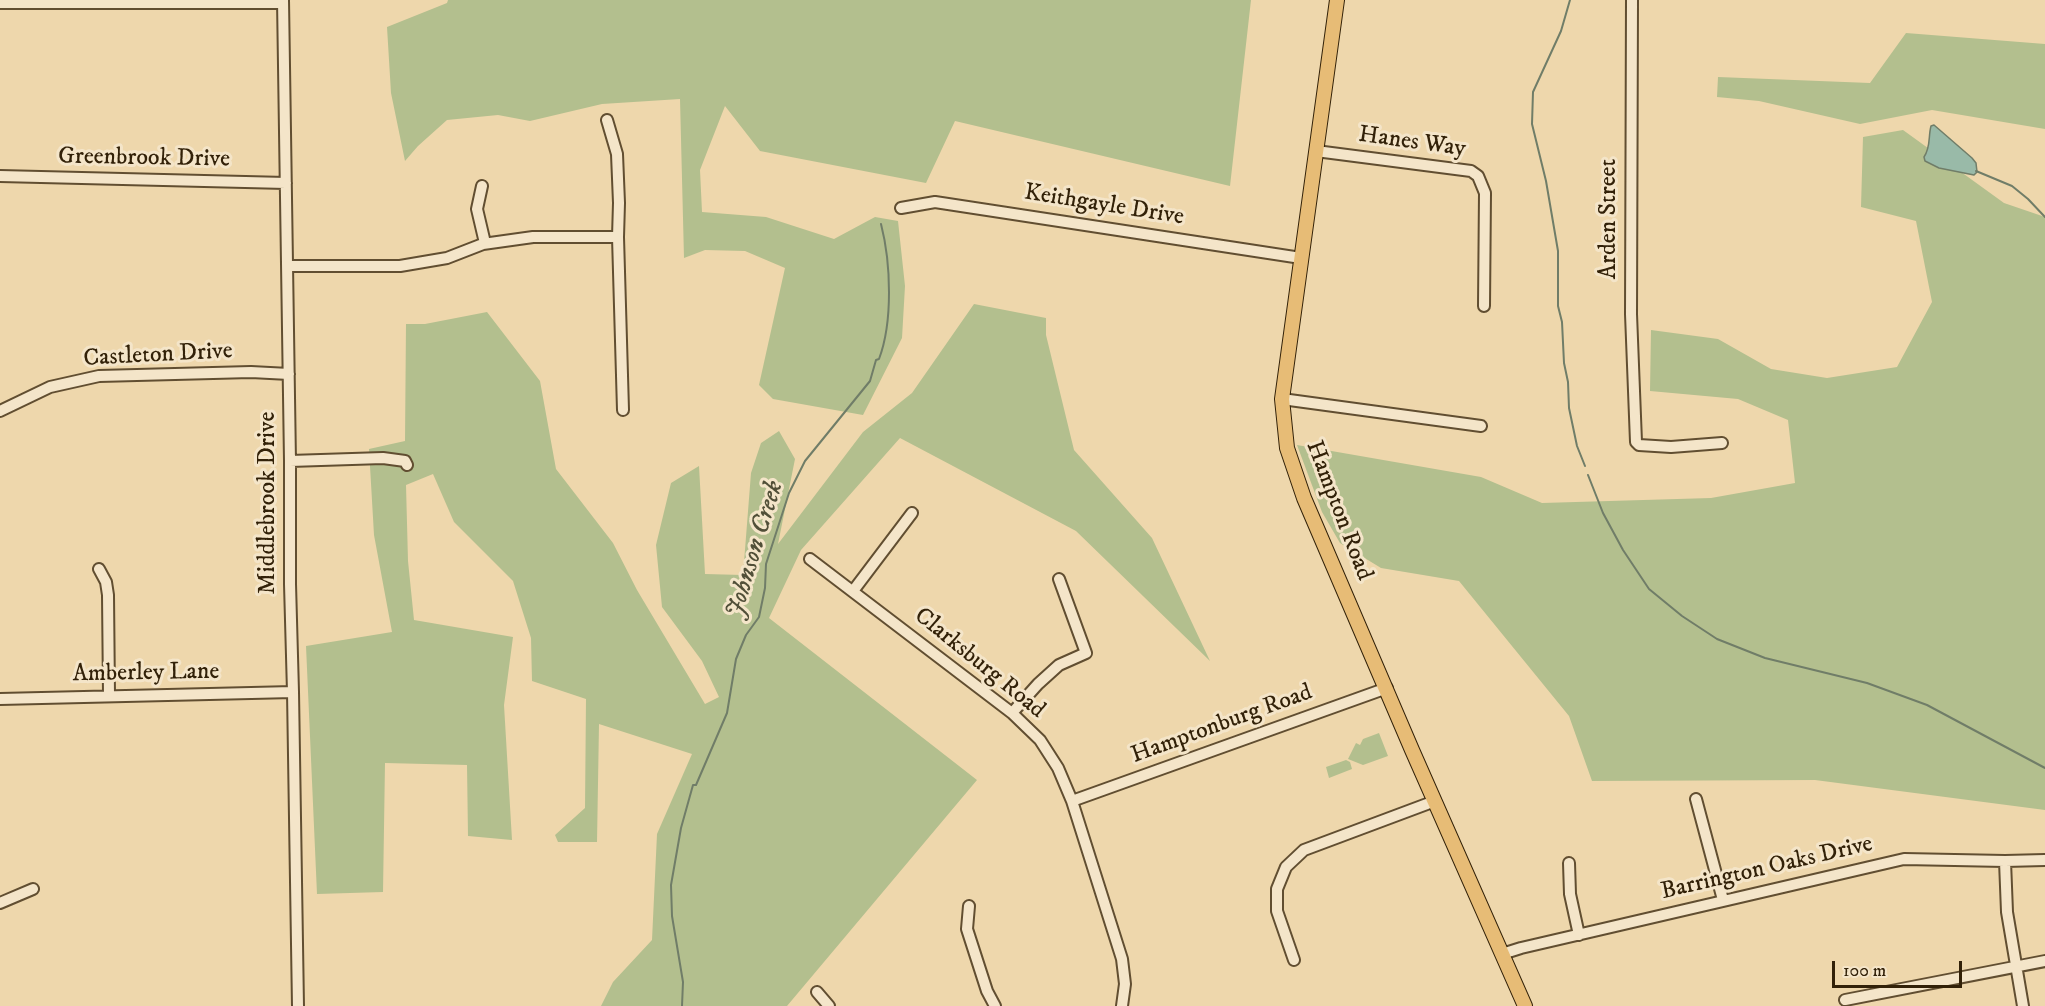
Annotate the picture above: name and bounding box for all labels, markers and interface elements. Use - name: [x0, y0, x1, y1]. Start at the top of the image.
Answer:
- street label: Hanes Way: [1357, 121, 1467, 165]
- street label: Greenbrook Drive: [58, 143, 230, 175]
- street label: Arden Street: [1596, 159, 1624, 279]
- street label: Keithgayle Drive: [1022, 179, 1186, 233]
- street label: Castleton Drive: [83, 338, 233, 374]
- street label: Middlebrook Drive: [255, 412, 283, 594]
- street label: Hampton Road: [1298, 437, 1378, 585]
- water label: Johnson Creek: [720, 478, 792, 622]
- street label: Clarksburg Road: [908, 602, 1050, 726]
- street label: Amberley Lane: [72, 658, 220, 690]
- street label: Hamptonburg Road: [1128, 679, 1316, 771]
- street label: Barrington Oaks Drive: [1658, 831, 1876, 907]
- scale bar: [1835, 949, 1966, 987]
- text: 100 m: [1843, 960, 1886, 982]

